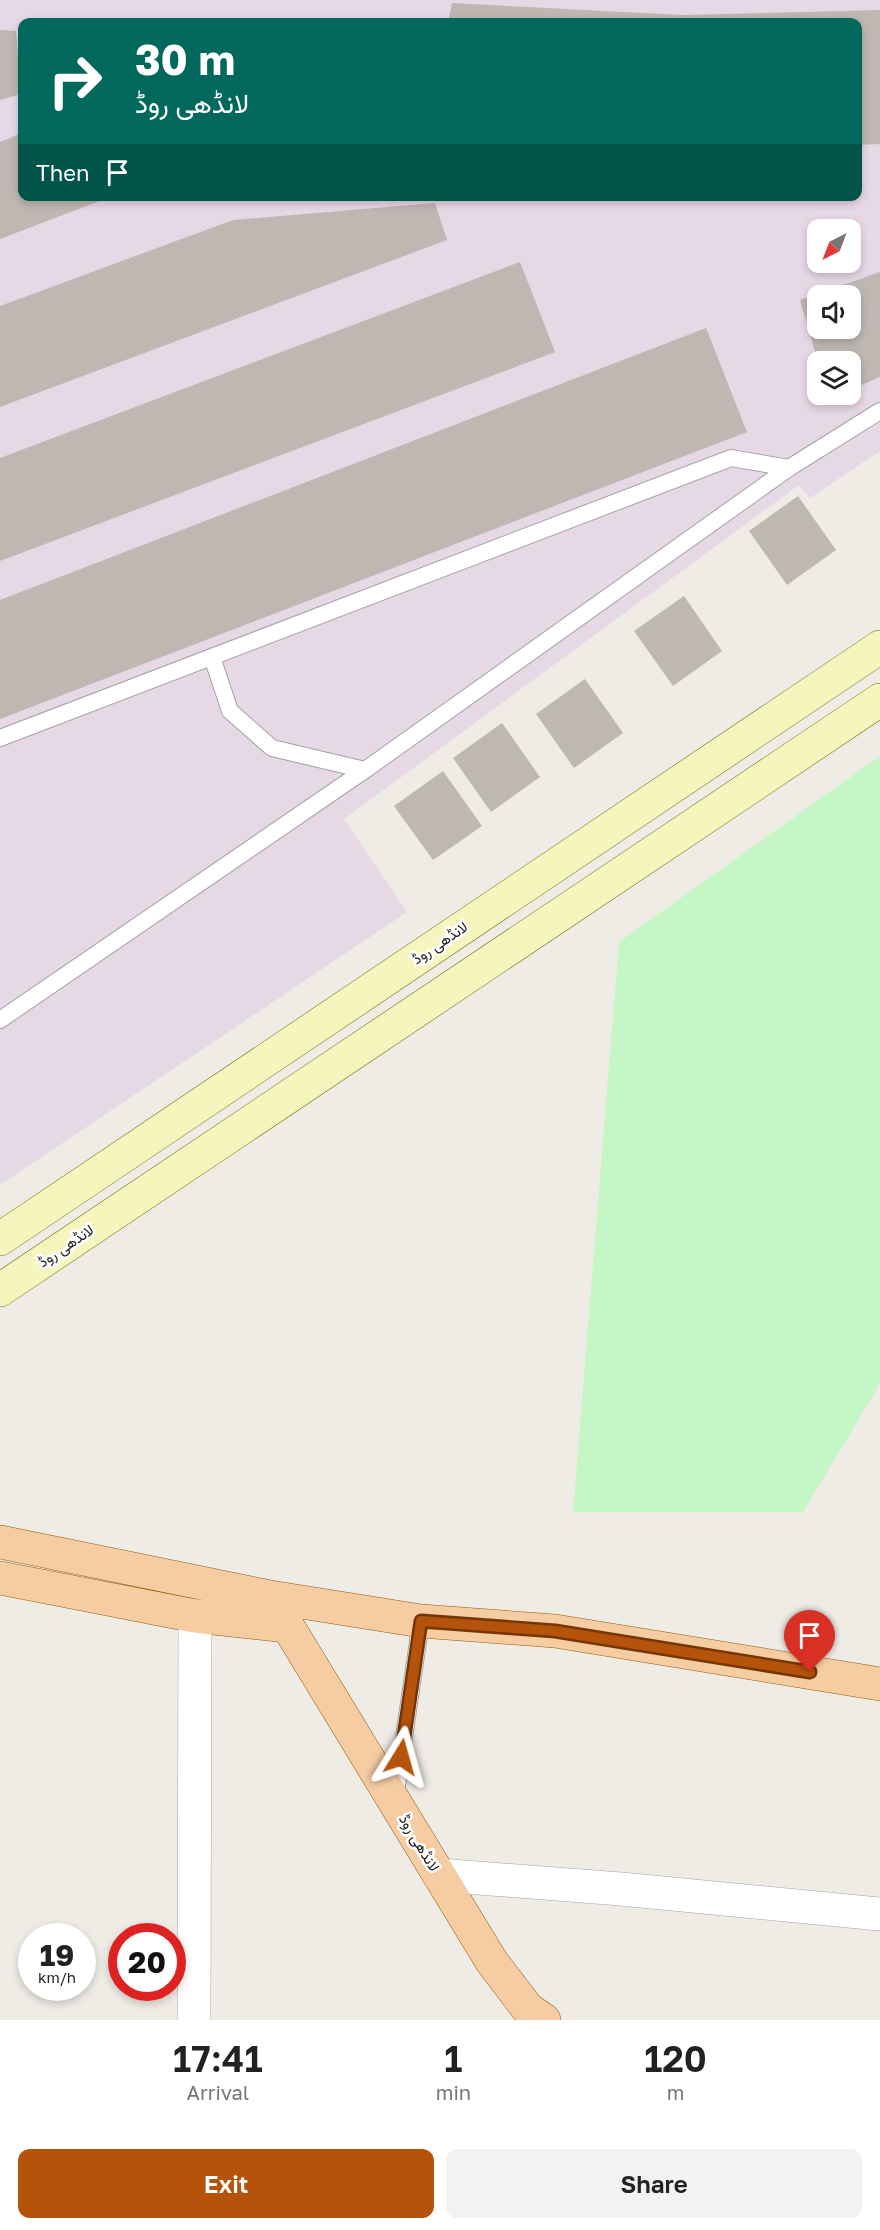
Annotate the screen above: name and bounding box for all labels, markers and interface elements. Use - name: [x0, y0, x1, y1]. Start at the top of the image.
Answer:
- text: 30 m: [135, 34, 235, 84]
- icon: right: [36, 42, 114, 120]
- text: لانڈھی روڈ: [135, 87, 249, 119]
- icon: arrive: [101, 156, 134, 189]
- text: Then: [36, 159, 89, 186]
- north arrow: [807, 219, 861, 273]
- map controls: [807, 219, 861, 405]
- button: sound: [807, 285, 861, 339]
- button: layers: [807, 351, 861, 405]
- street label: لانڈھی روڈ: [408, 917, 472, 969]
- street label: لانڈھی روڈ: [34, 1220, 98, 1272]
- pin: [784, 1610, 835, 1672]
- icon: arrive: [793, 1619, 826, 1652]
- position arrow: [369, 1725, 433, 1789]
- street label: لانڈھی روڈ: [394, 1811, 444, 1875]
- speed limit sign: 20: [108, 1923, 186, 2001]
- text: 19: [40, 1937, 74, 1973]
- text: km/h: [38, 1968, 76, 1986]
- text: 17:41: [173, 2037, 263, 2080]
- text: 1: [444, 2037, 462, 2080]
- text: 120: [644, 2037, 707, 2080]
- text: Arrival: [187, 2080, 249, 2104]
- text: min: [436, 2080, 471, 2104]
- text: m: [667, 2080, 684, 2104]
- button: Exit: [18, 2149, 434, 2218]
- button: Share: [446, 2149, 862, 2218]

